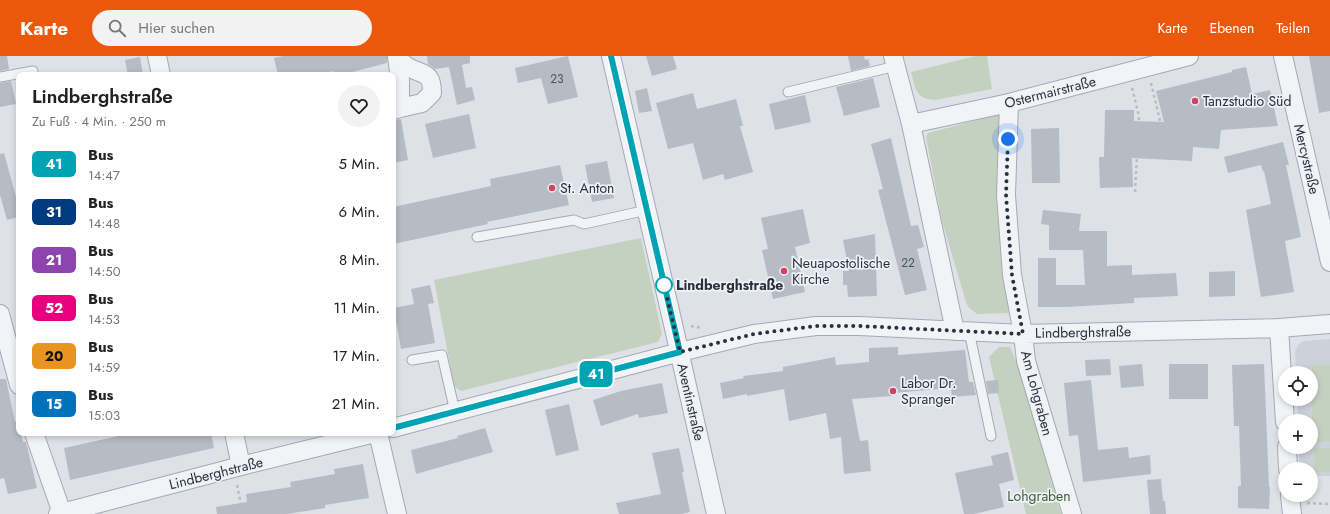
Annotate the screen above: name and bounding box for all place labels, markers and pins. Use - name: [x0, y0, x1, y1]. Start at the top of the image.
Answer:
- place label: Tanzstudio Süd: [1203, 91, 1291, 111]
- marker: Tanzstudio Süd: [1190, 96, 1200, 106]
- place label: St. Anton: [560, 178, 614, 198]
- marker: St. Anton: [547, 183, 557, 193]
- place label: Neuapostolische Kirche: [792, 253, 890, 289]
- marker: Neuapostolische Kirche: [779, 266, 789, 276]
- place label: Lindberghstraße: [676, 275, 783, 295]
- marker: Lindberghstraße: [655, 276, 673, 294]
- place label: Labor Dr. Spranger: [901, 373, 956, 409]
- marker: Labor Dr. Spranger: [888, 386, 898, 396]

